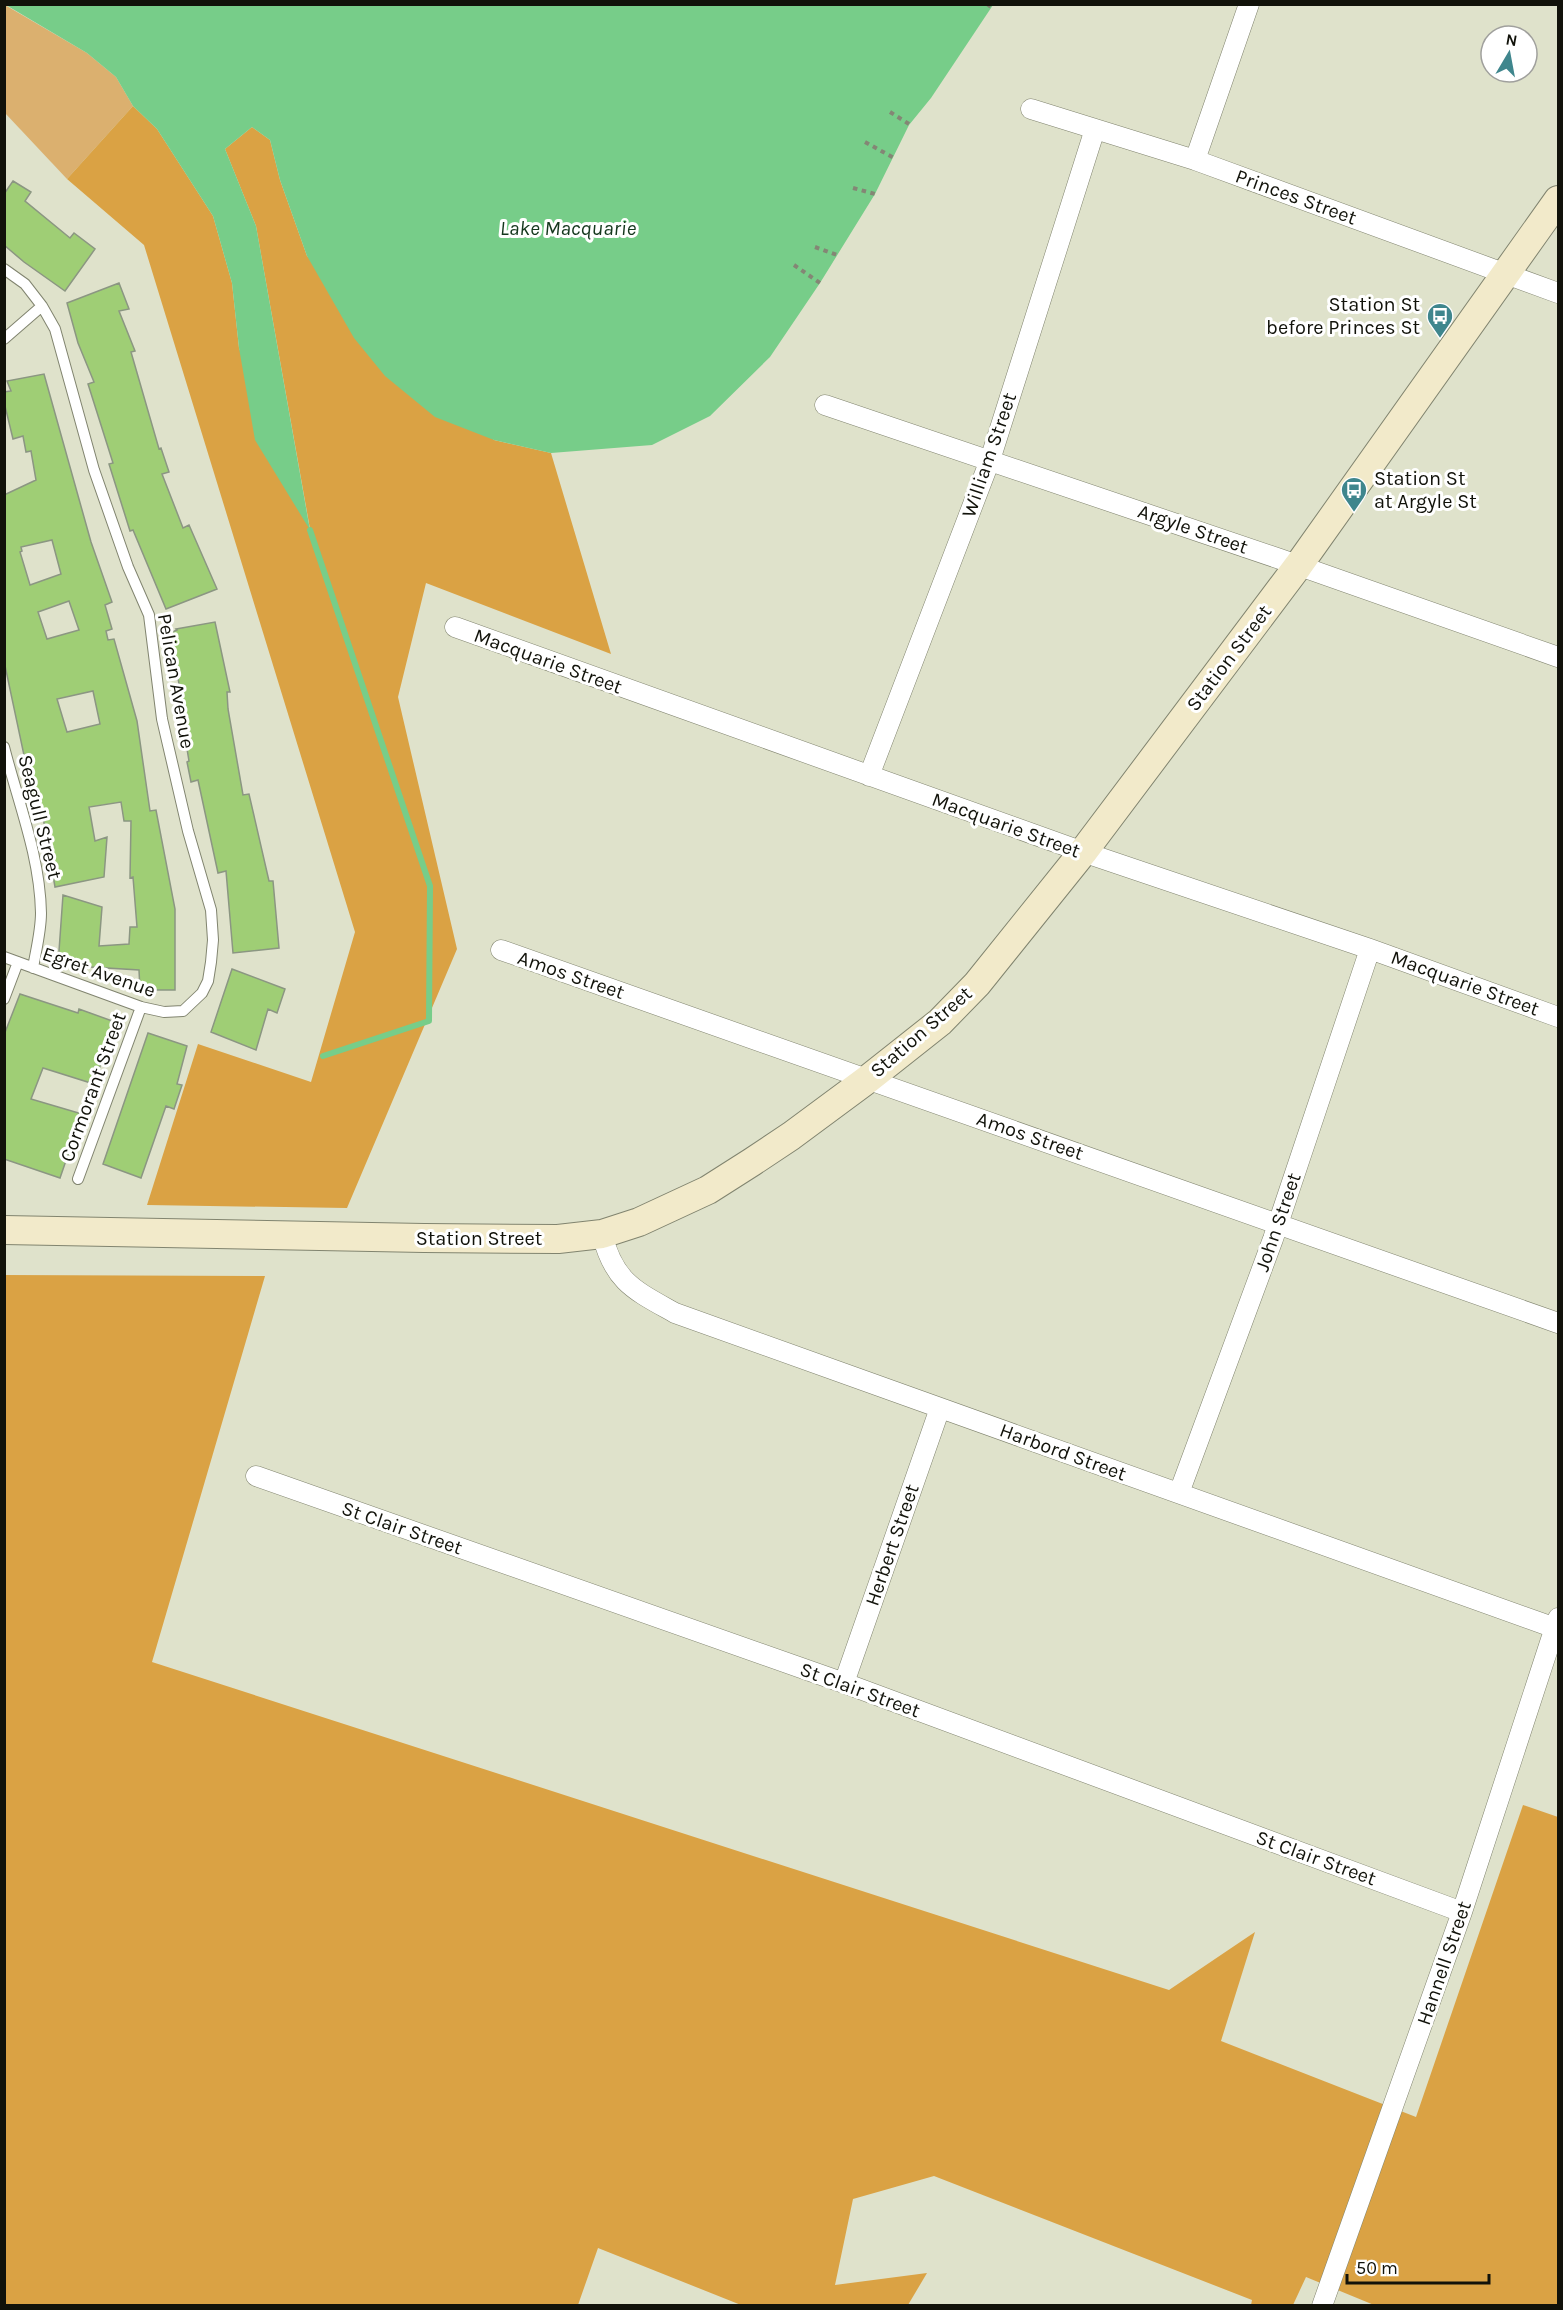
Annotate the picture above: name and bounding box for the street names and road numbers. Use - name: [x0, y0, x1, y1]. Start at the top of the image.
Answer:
- street label: Princes Street: [1232, 164, 1360, 230]
- street label: William Street: [957, 389, 1021, 520]
- street label: Argyle Street: [1135, 499, 1251, 559]
- street label: Station Street: [1182, 600, 1277, 716]
- street label: Pelican Avenue: [153, 612, 199, 750]
- street label: Macquarie Street: [471, 623, 626, 699]
- street label: Seagull Street: [13, 752, 67, 882]
- street label: Macquarie Street: [929, 787, 1084, 863]
- street label: Egret Avenue: [39, 942, 159, 1002]
- street label: Macquarie Street: [1388, 945, 1543, 1021]
- street label: Amos Street: [515, 946, 628, 1004]
- street label: Station Street: [866, 981, 977, 1082]
- street label: Cormorant Street: [55, 1009, 131, 1165]
- street label: Amos Street: [974, 1107, 1087, 1165]
- street label: John Street: [1250, 1169, 1306, 1274]
- street label: Station Street: [416, 1227, 543, 1250]
- street label: Harbord Street: [997, 1418, 1130, 1486]
- street label: Herbert Street: [860, 1481, 924, 1609]
- street label: St Clair Street: [339, 1497, 466, 1560]
- street label: St Clair Street: [797, 1658, 924, 1723]
- street label: St Clair Street: [1253, 1826, 1380, 1891]
- street label: Hannell Street: [1412, 1898, 1476, 2028]

